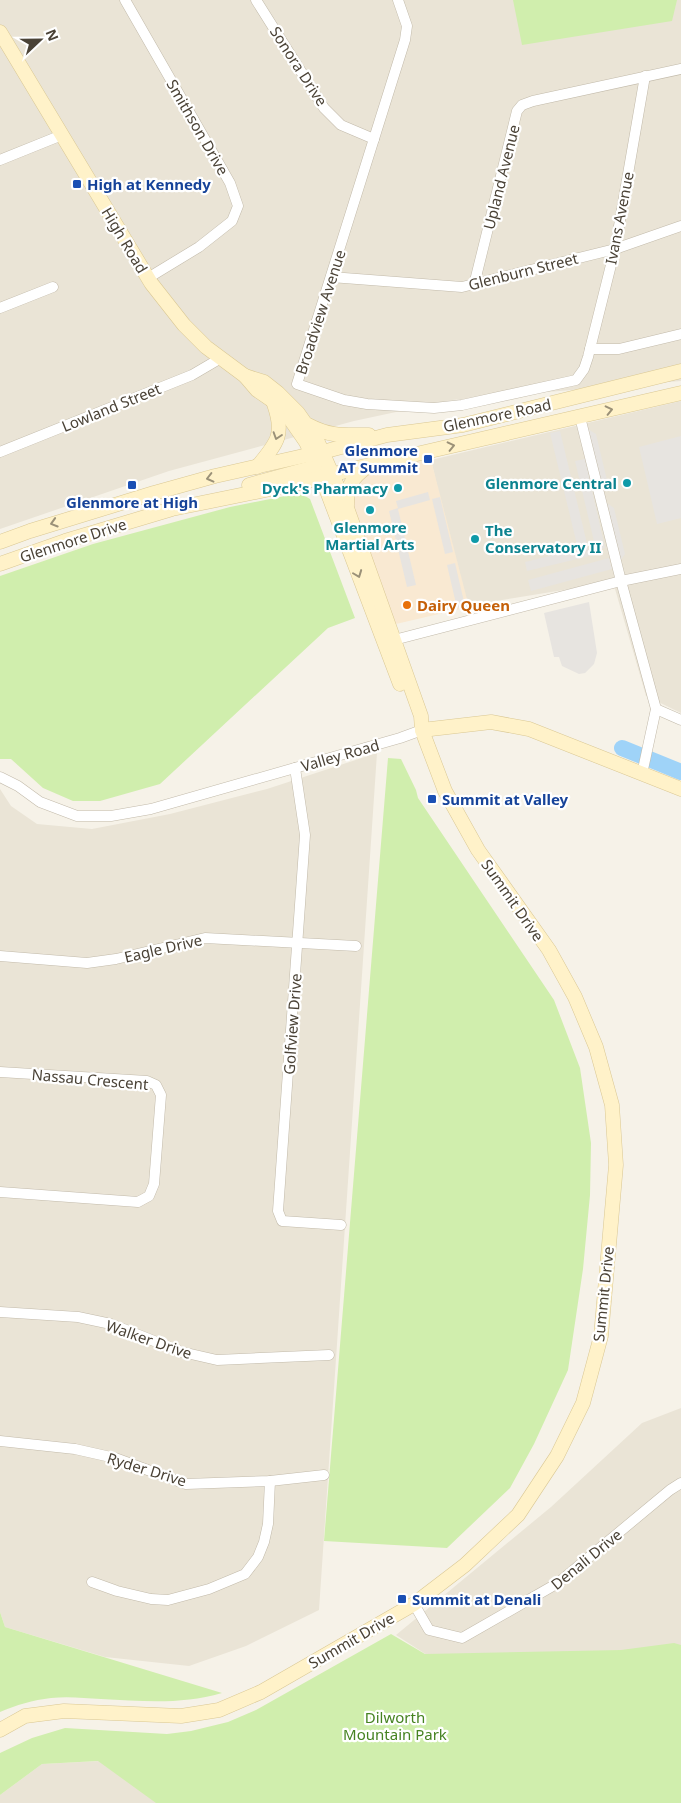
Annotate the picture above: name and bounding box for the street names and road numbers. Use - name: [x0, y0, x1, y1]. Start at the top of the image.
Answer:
- street label: Sonora Drive: [266, 22, 332, 110]
- street label: Smithson Drive: [163, 76, 233, 178]
- street label: Upland Avenue: [478, 122, 524, 232]
- street label: Ivans Avenue: [600, 170, 638, 266]
- street label: High Road: [98, 203, 152, 277]
- street label: Broadview Avenue: [290, 247, 350, 377]
- street label: Glenburn Street: [466, 248, 580, 294]
- street label: Lowland Street: [59, 378, 164, 436]
- street label: Glenmore Road: [441, 394, 553, 436]
- street label: Glenmore Drive: [17, 513, 129, 567]
- street label: Valley Road: [298, 734, 382, 776]
- street label: Summit Drive: [477, 855, 549, 945]
- street label: Eagle Drive: [122, 929, 204, 967]
- street label: Golfview Drive: [278, 973, 306, 1075]
- street label: Nassau Crescent: [31, 1064, 150, 1094]
- street label: Summit Drive: [588, 1245, 618, 1343]
- street label: Walker Drive: [103, 1315, 195, 1363]
- street label: Ryder Drive: [105, 1447, 189, 1491]
- street label: Denali Drive: [546, 1524, 626, 1594]
- street label: Summit Drive: [304, 1607, 398, 1673]

